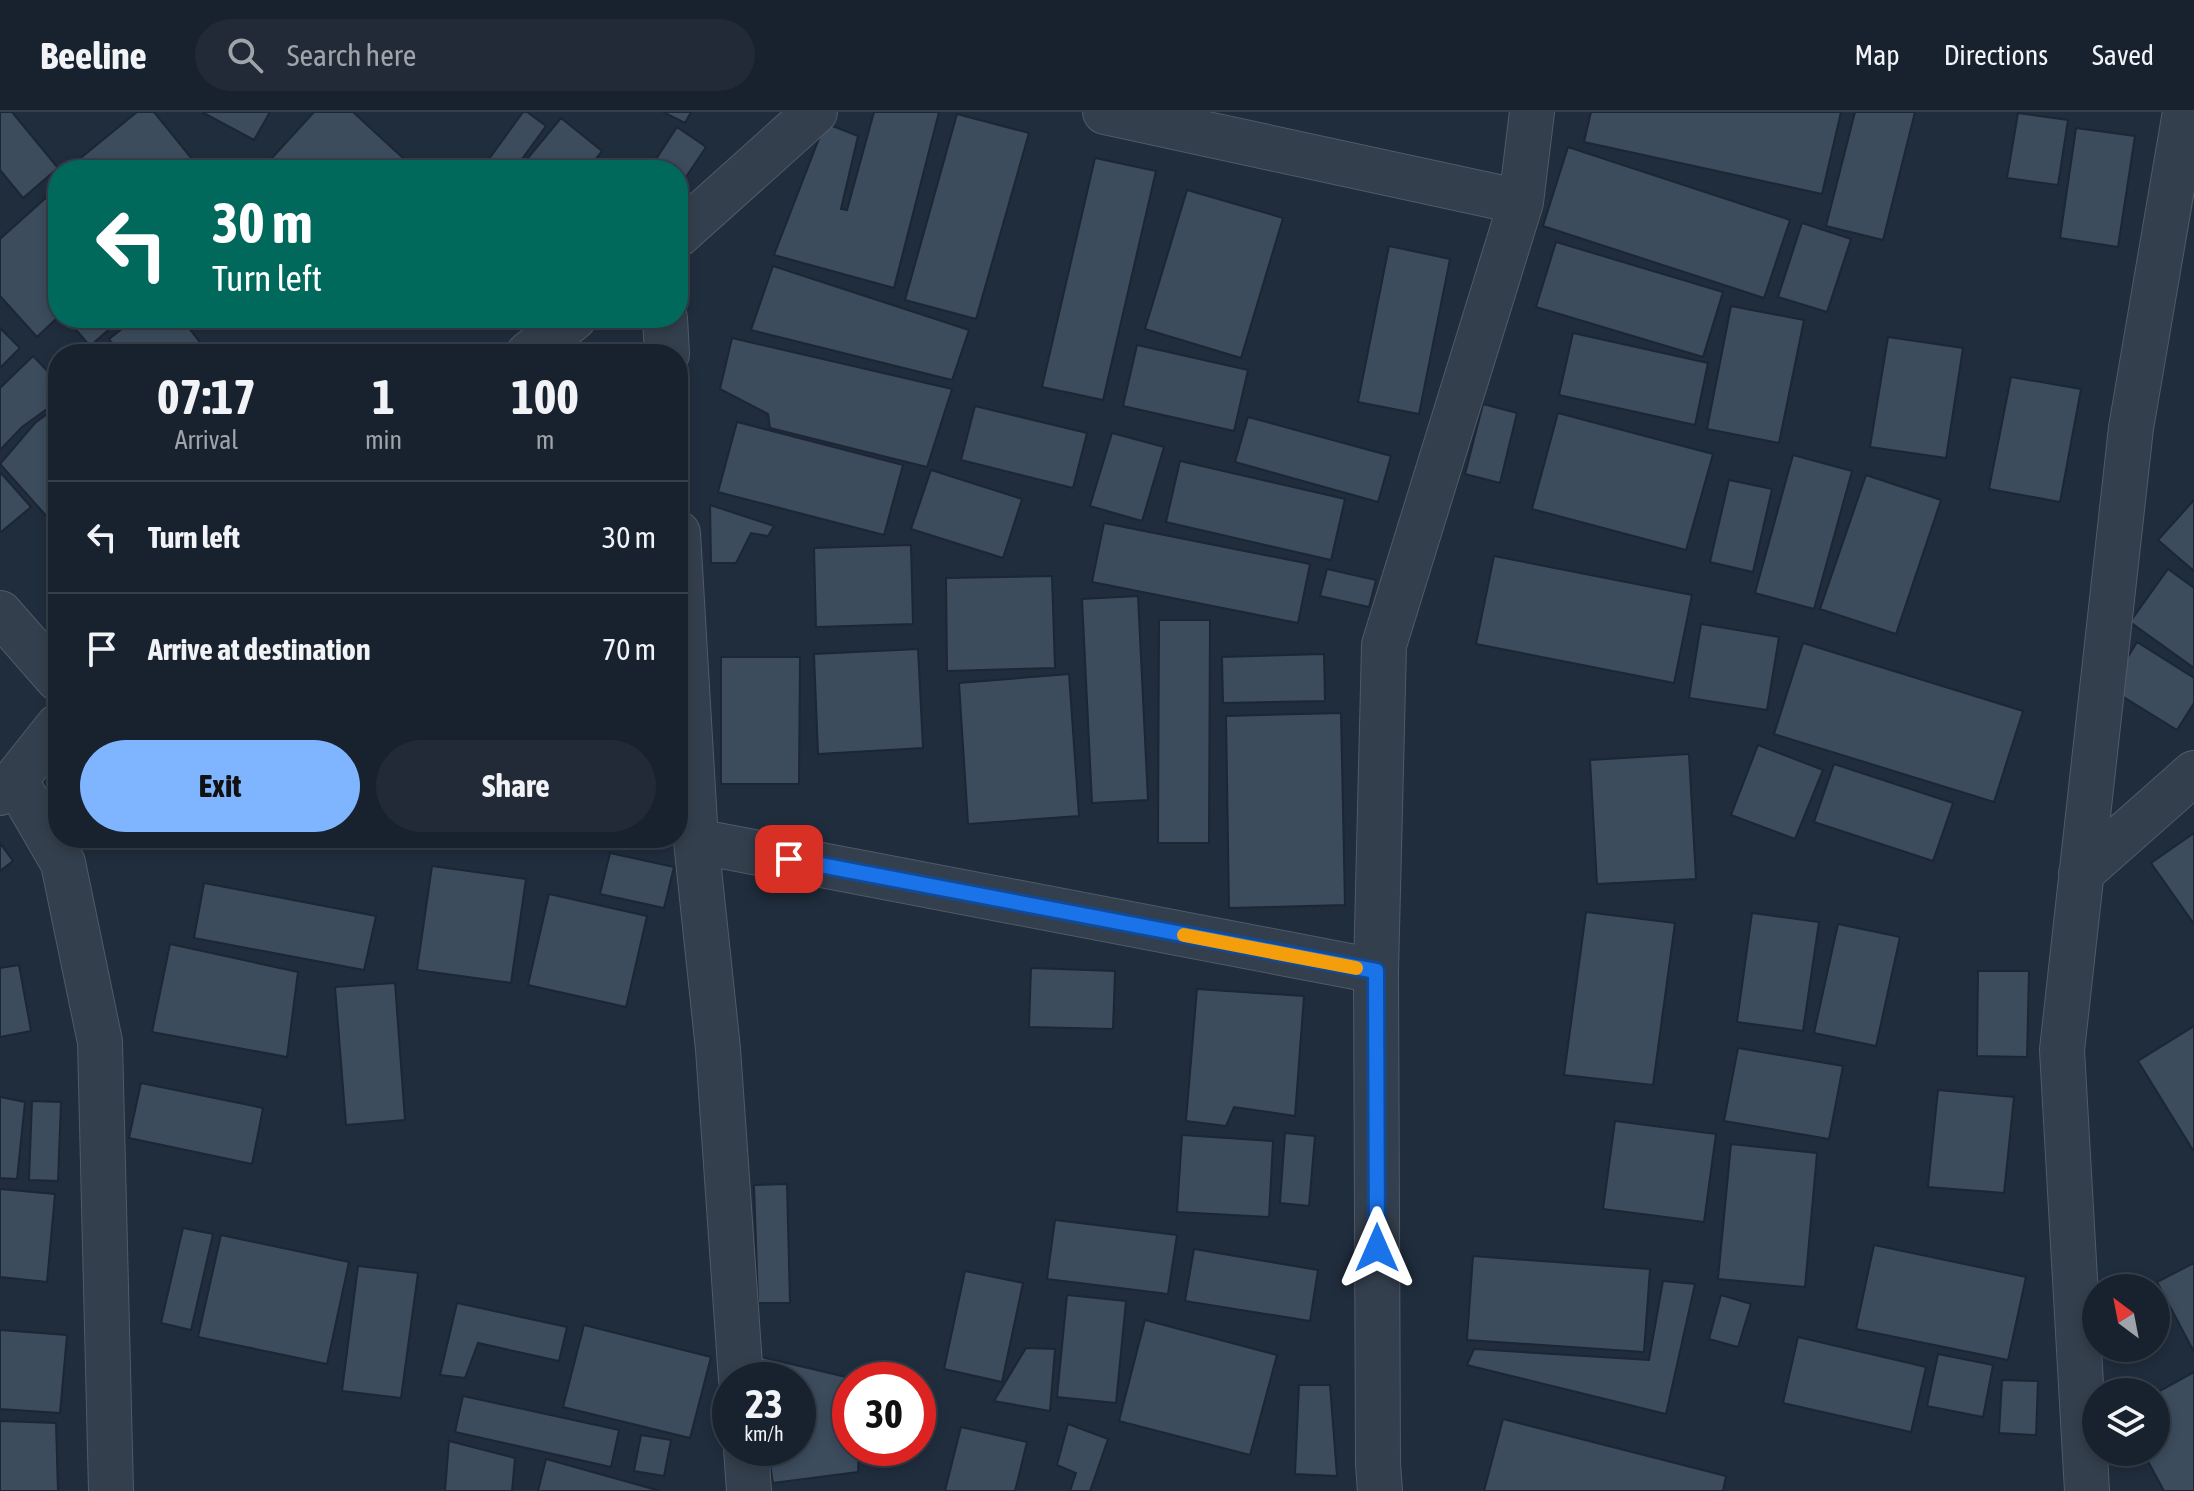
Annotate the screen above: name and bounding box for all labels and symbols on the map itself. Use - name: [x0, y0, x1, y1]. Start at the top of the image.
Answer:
- pin: [755, 825, 823, 893]
- position arrow: [1335, 1206, 1419, 1290]
- north arrow: [2082, 1274, 2170, 1362]
- speed limit sign: 30: [832, 1362, 936, 1466]

